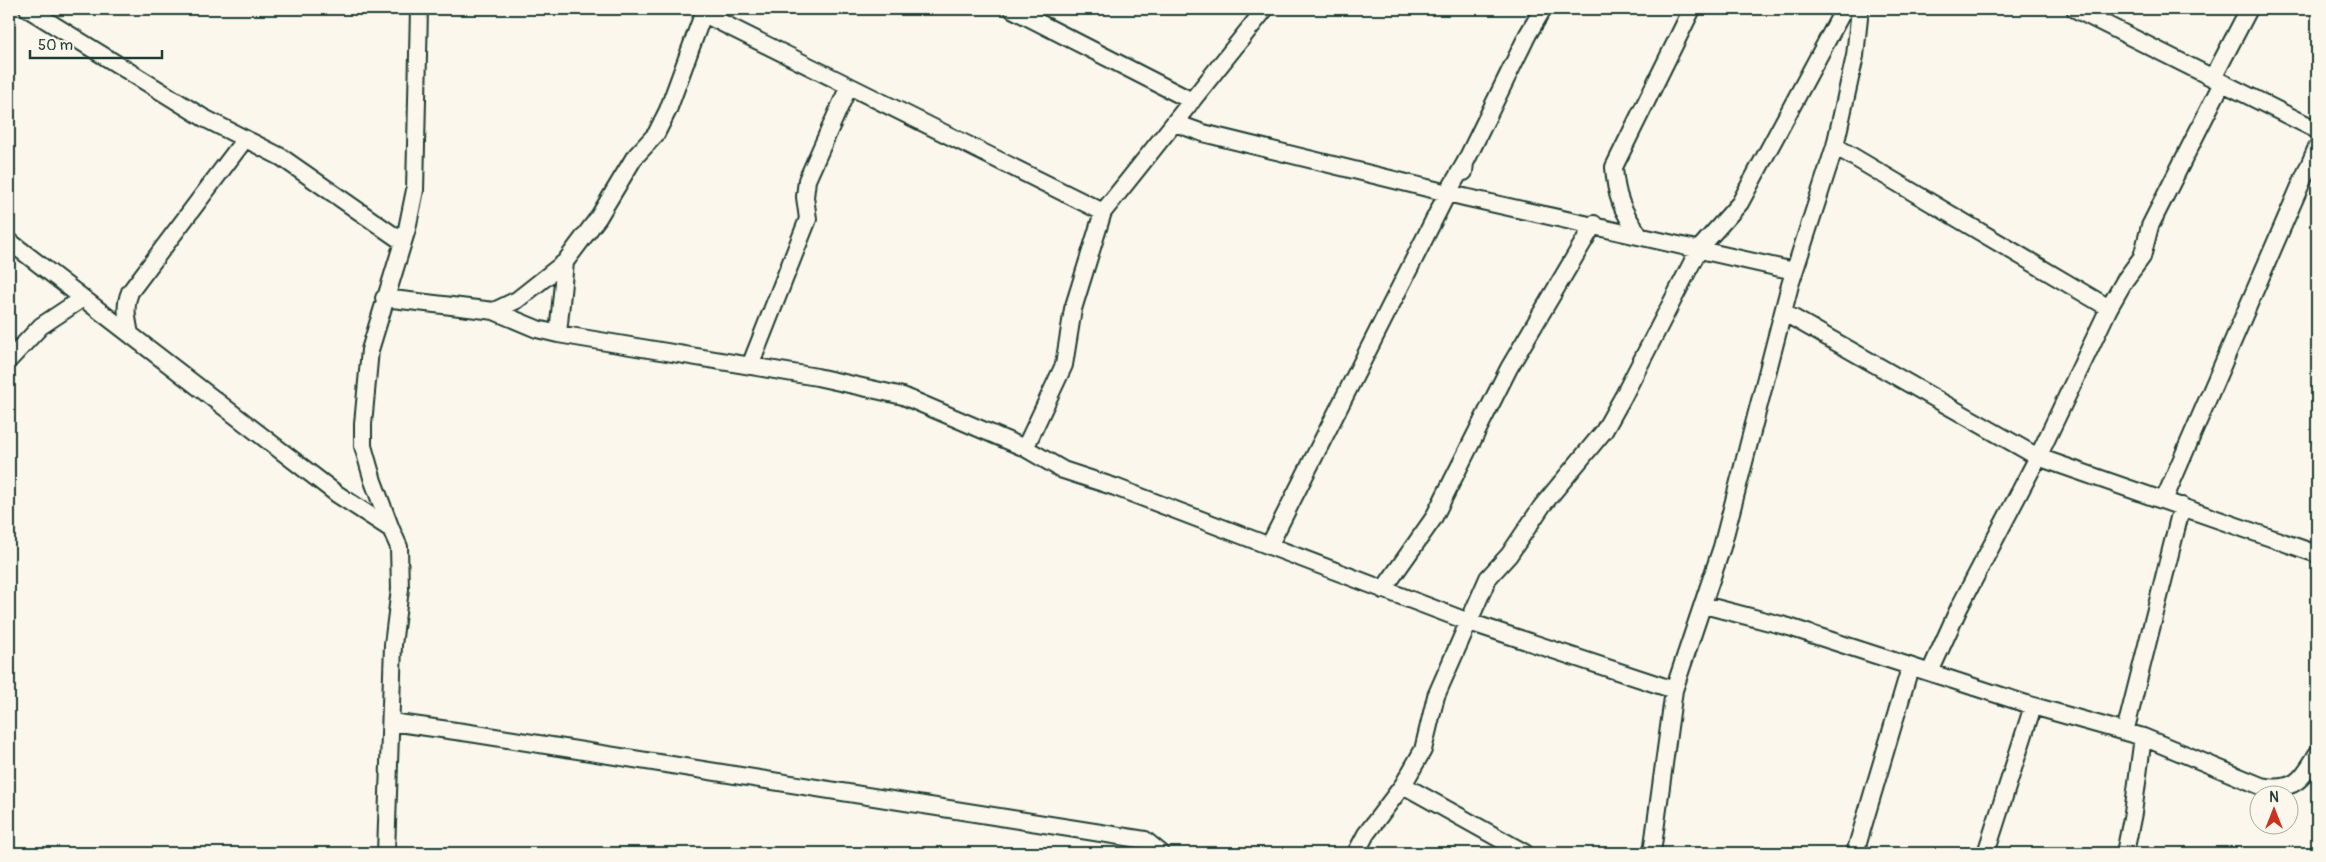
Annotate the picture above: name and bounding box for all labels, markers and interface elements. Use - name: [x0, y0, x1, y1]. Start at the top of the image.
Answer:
- scale bar: [30, 28, 162, 60]
- text: 50 m: [38, 36, 73, 55]
- north arrow: [2248, 784, 2298, 834]
- text: N: [2269, 789, 2279, 806]

